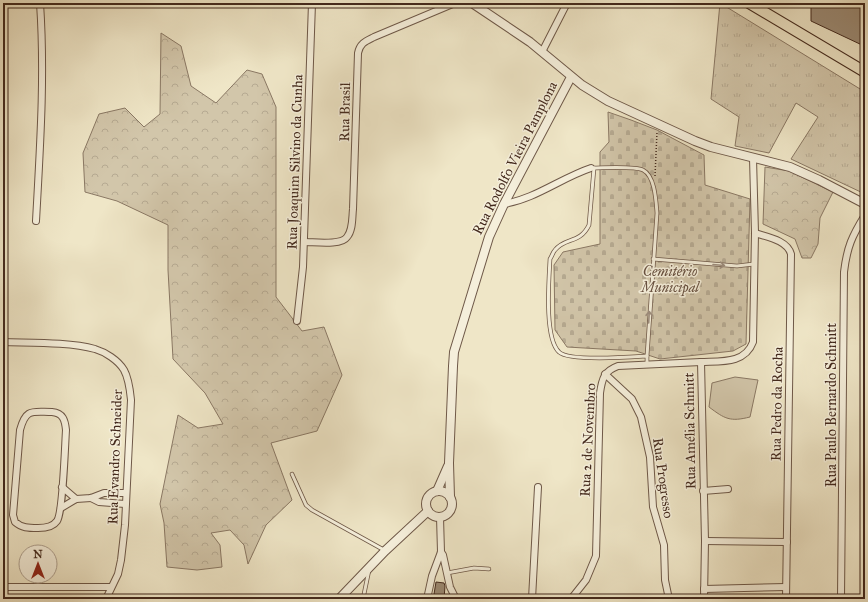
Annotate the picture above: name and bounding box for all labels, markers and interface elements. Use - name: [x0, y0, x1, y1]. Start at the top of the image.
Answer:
- street label: Rua Joaquim Silvino da Cunha: [283, 74, 308, 250]
- street label: Rua Rodolfo Vieira Pamplona: [469, 78, 561, 238]
- street label: Rua Brasil: [336, 82, 354, 142]
- one-way arrow: [712, 261, 725, 268]
- park label: Cemitério Municipal: [639, 263, 700, 297]
- one-way arrow: [646, 311, 653, 324]
- street label: Rua Paulo Bernardo Schmitt: [823, 323, 840, 487]
- street label: Rua Pedro da Rocha: [768, 347, 786, 461]
- street label: Rua Amélia Schmitt: [680, 372, 700, 490]
- street label: Rua 2 de Novembro: [577, 383, 599, 497]
- street label: Rua Evandro Schneider: [104, 388, 126, 525]
- street label: Rua Progresso: [649, 437, 677, 519]
- north arrow: [18, 544, 58, 584]
- text: N: [33, 548, 43, 561]

